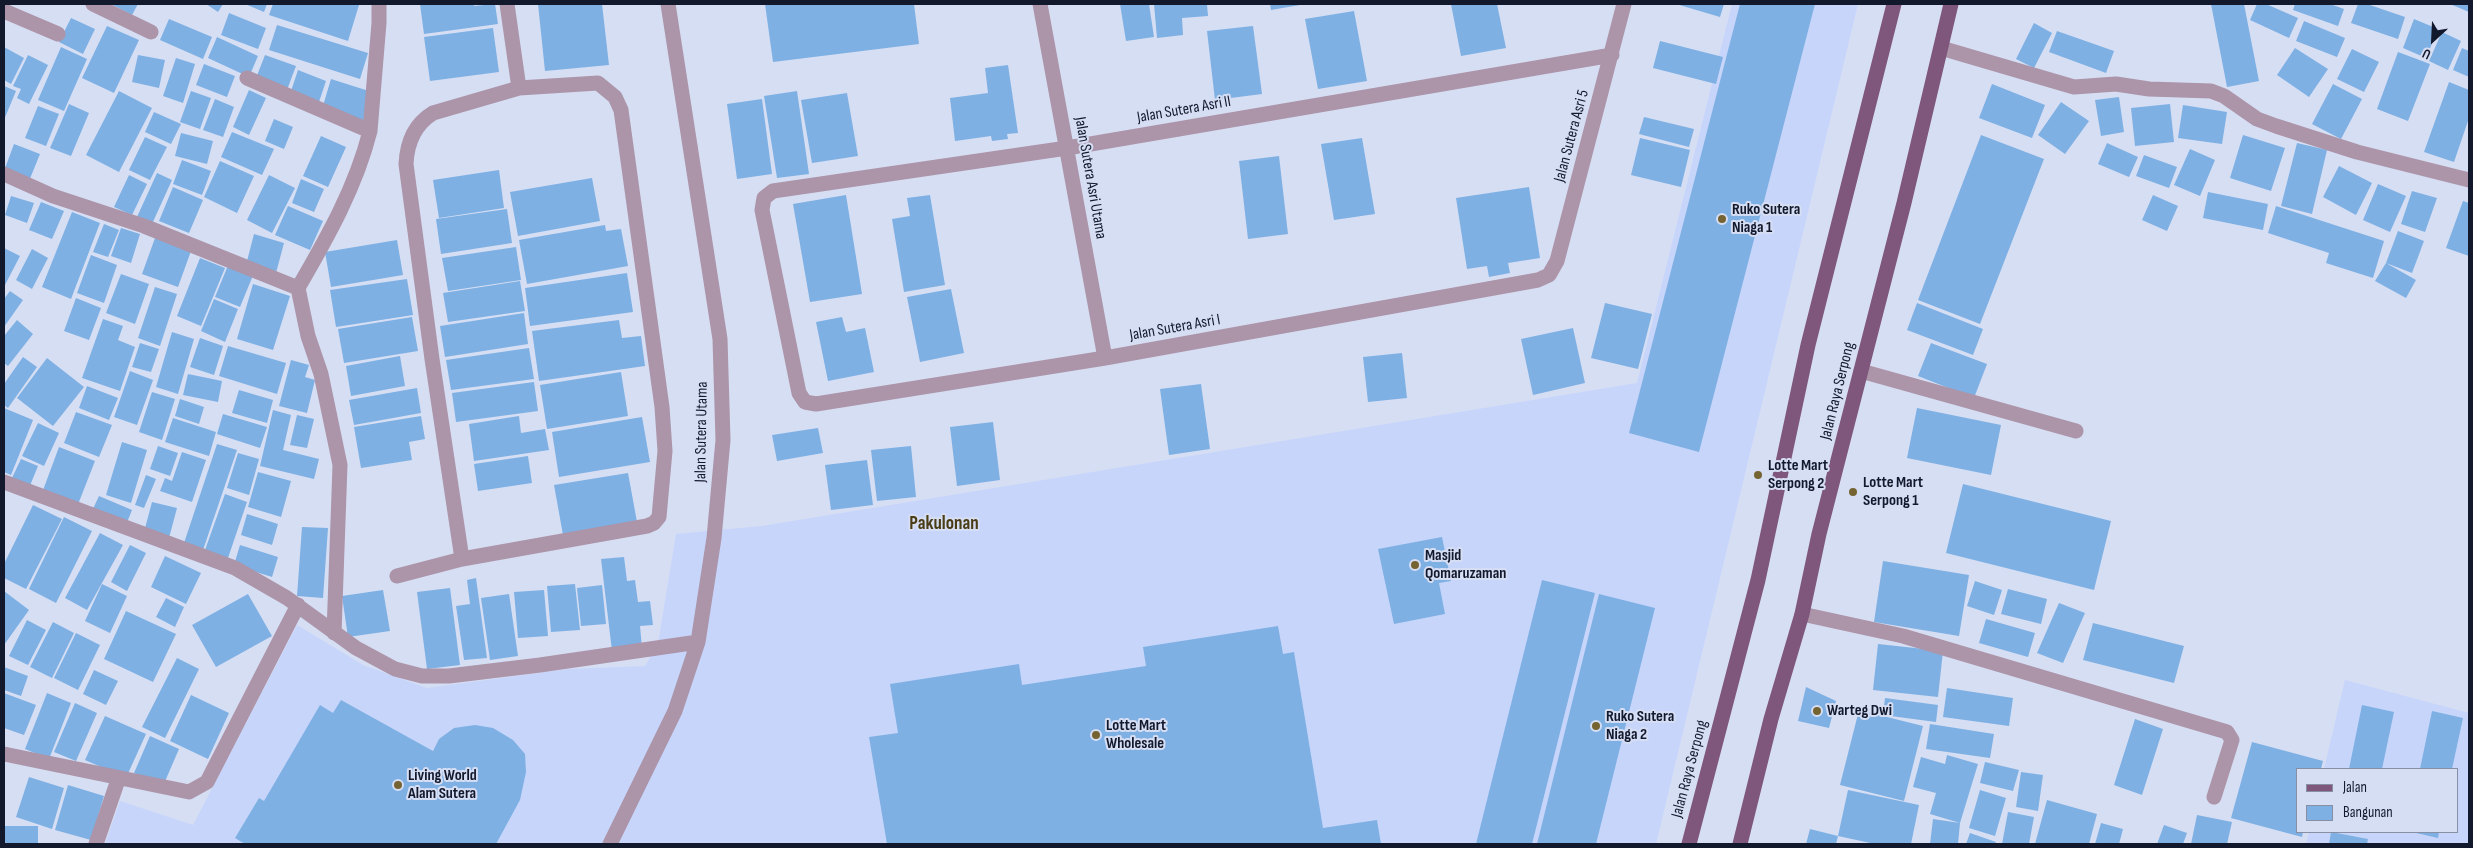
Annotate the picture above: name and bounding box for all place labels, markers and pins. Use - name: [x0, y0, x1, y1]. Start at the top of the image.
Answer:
- place label: Ruko Sutera Niaga 1: [1732, 200, 1800, 238]
- marker: Ruko Sutera Niaga 1: [1716, 213, 1728, 225]
- place label: Lotte Mart Serpong 2: [1768, 456, 1828, 494]
- marker: Lotte Mart Serpong 2: [1752, 469, 1764, 481]
- place label: Lotte Mart Serpong 1: [1863, 473, 1923, 511]
- marker: Lotte Mart Serpong 1: [1847, 486, 1859, 498]
- place label: Masjid Qomaruzaman: [1425, 546, 1506, 584]
- marker: Masjid Qomaruzaman: [1409, 559, 1421, 571]
- place label: Warteg Dwi: [1827, 701, 1892, 721]
- marker: Warteg Dwi: [1811, 705, 1823, 717]
- place label: Ruko Sutera Niaga 2: [1606, 707, 1674, 745]
- place label: Lotte Mart Wholesale: [1106, 716, 1166, 754]
- marker: Ruko Sutera Niaga 2: [1590, 720, 1602, 732]
- marker: Lotte Mart Wholesale: [1090, 729, 1102, 741]
- place label: Living World Alam Sutera: [408, 766, 477, 804]
- marker: Living World Alam Sutera: [392, 779, 404, 791]

